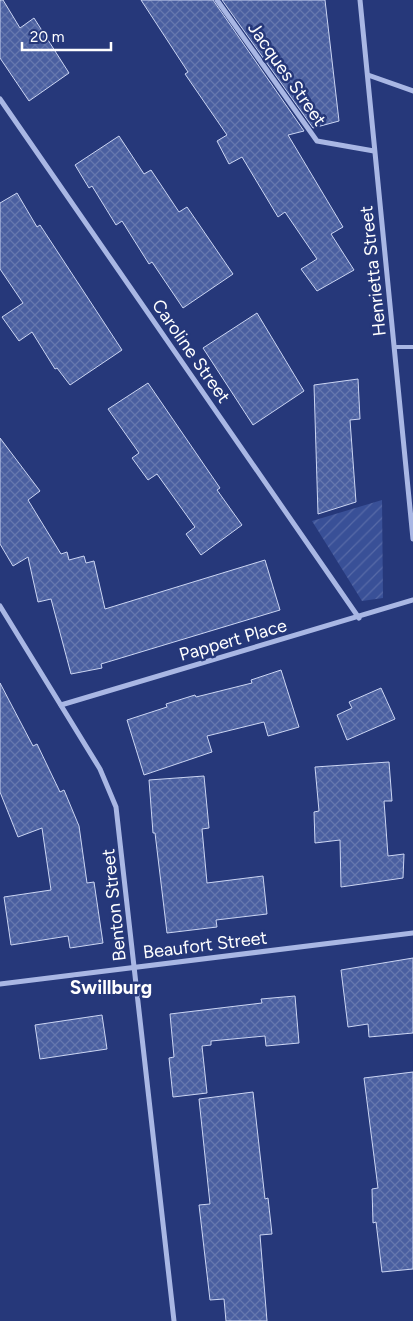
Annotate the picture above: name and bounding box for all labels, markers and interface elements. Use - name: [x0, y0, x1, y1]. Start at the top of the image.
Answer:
- street label: Jacques Street: [243, 18, 331, 130]
- scale bar: [22, 20, 111, 52]
- text: 20 m: [30, 28, 64, 46]
- street label: Henrietta Street: [355, 204, 391, 337]
- street label: Caroline Street: [147, 295, 235, 407]
- street label: Pappert Place: [177, 614, 290, 666]
- street label: Benton Street: [97, 847, 131, 962]
- street label: Beaufort Street: [142, 926, 268, 964]
- district label: Swillburg: [70, 976, 152, 999]

